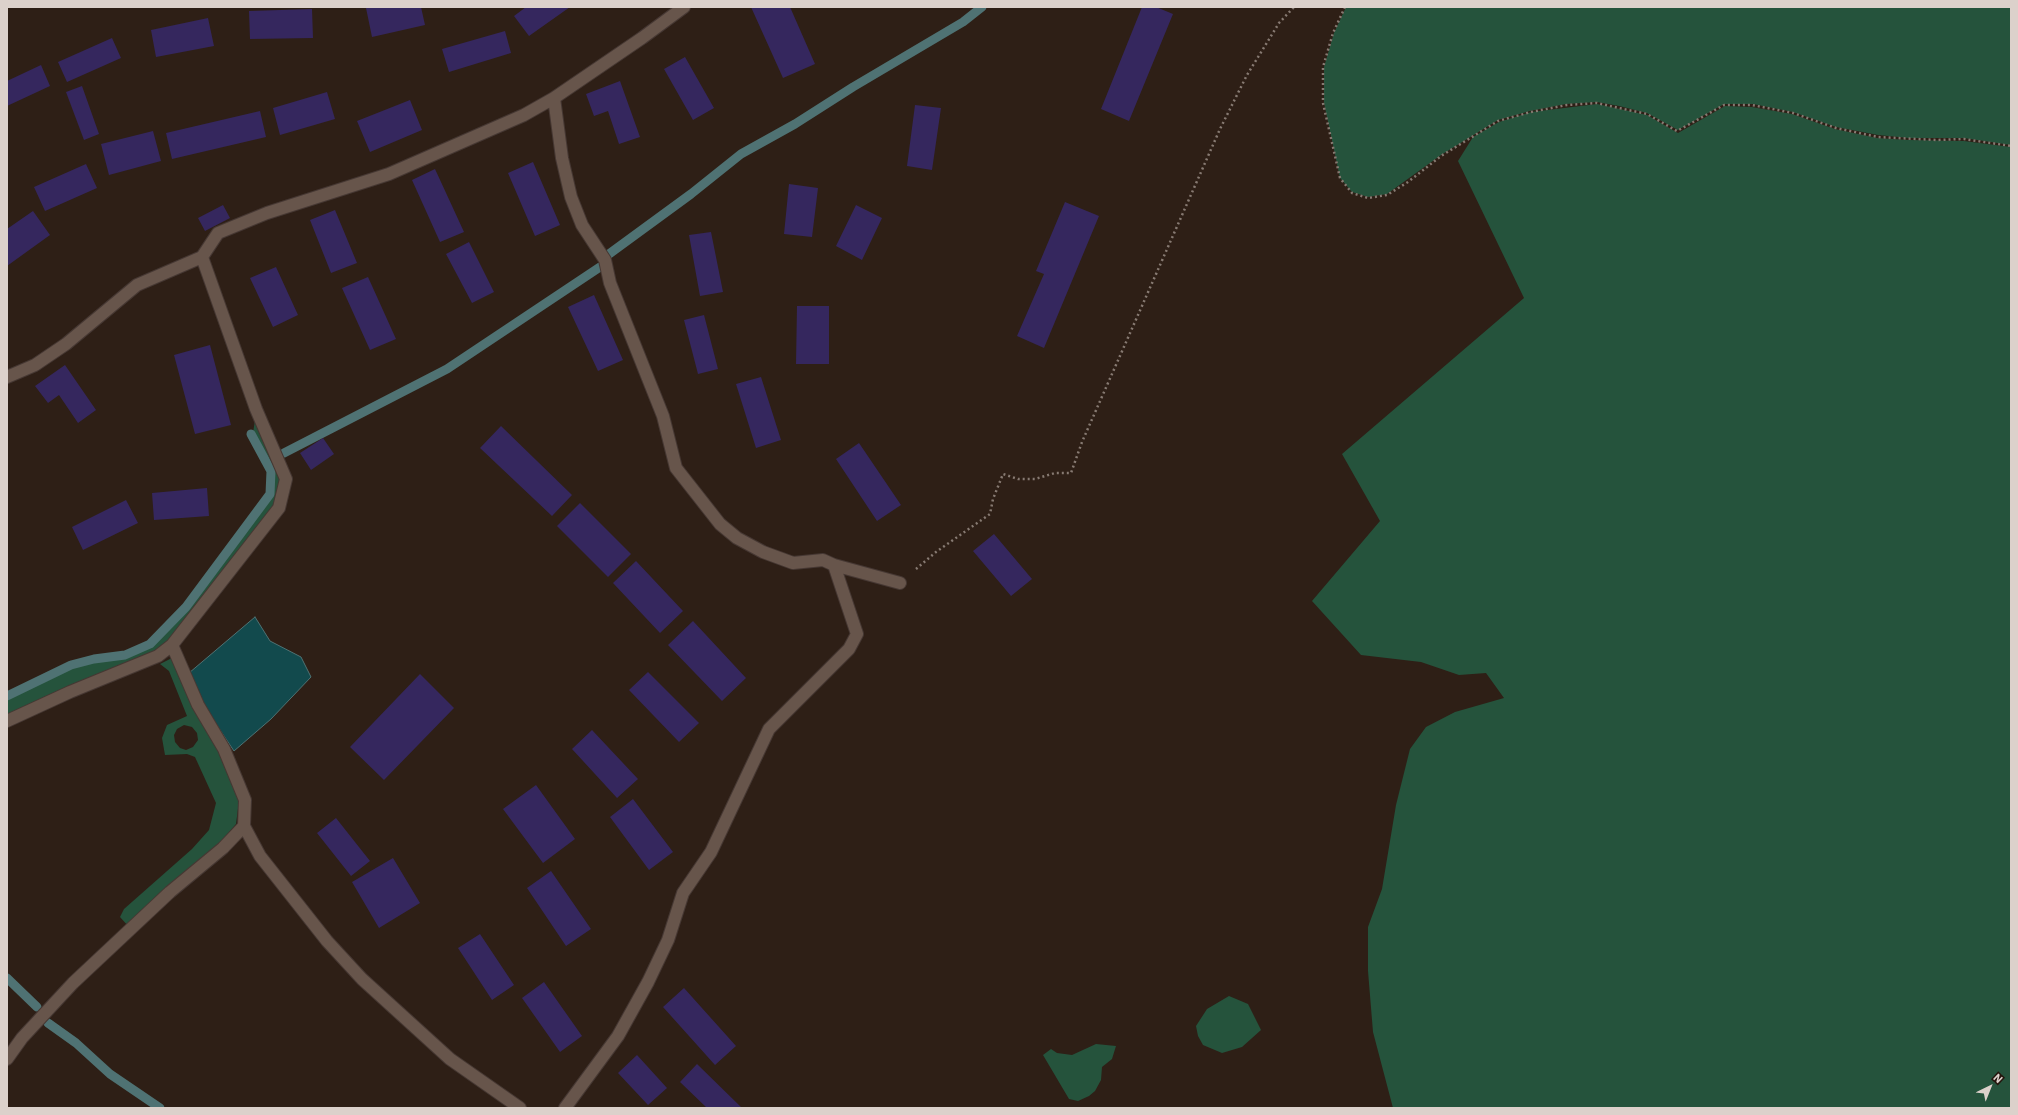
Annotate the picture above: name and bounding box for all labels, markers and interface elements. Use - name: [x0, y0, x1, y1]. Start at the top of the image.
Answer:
- north arrow: [1970, 1067, 2010, 1107]
- text: N: [1990, 1070, 2006, 1086]

